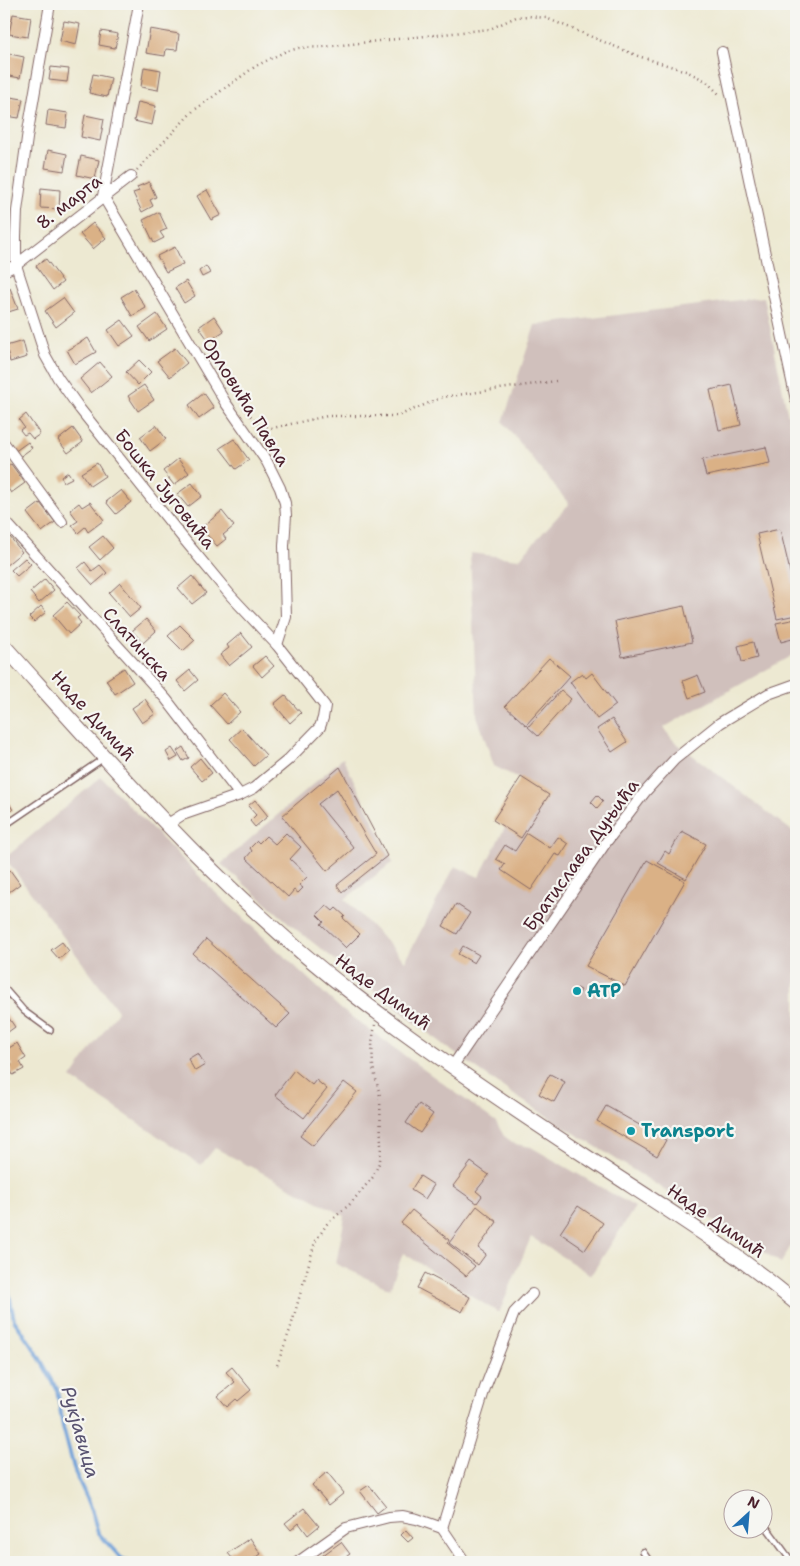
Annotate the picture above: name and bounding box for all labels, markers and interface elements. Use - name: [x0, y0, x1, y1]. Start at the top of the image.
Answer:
- street label: 8. марта: [31, 169, 107, 235]
- street label: Орловића Павла: [197, 333, 295, 471]
- street label: Бошка Југовића: [109, 424, 221, 554]
- street label: Слатинска: [97, 602, 177, 686]
- street label: Наде Димић: [46, 665, 140, 767]
- street label: Братислава Дуњића: [518, 774, 644, 936]
- street label: Наде Димић: [330, 948, 436, 1036]
- place label: ATP: [587, 979, 621, 1003]
- marker: ATP: [571, 985, 583, 997]
- place label: Transport: [641, 1119, 734, 1143]
- marker: Transport: [625, 1125, 637, 1137]
- street label: Наде Димић: [662, 1178, 770, 1264]
- water label: Рукјавица: [55, 1383, 106, 1481]
- north arrow: [722, 1488, 772, 1538]
- text: N: [745, 1492, 763, 1513]

